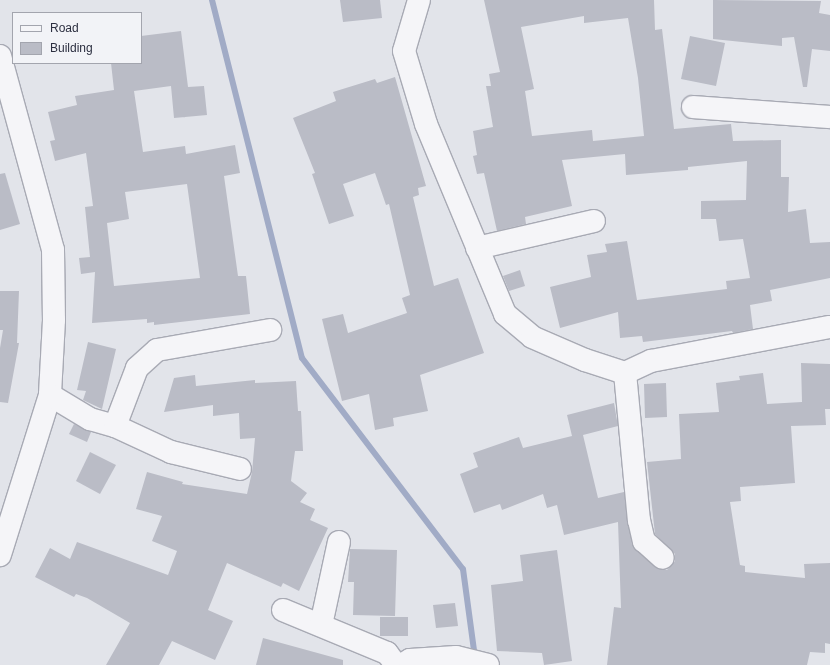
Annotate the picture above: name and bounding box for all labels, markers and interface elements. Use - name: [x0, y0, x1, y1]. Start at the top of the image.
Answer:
- legend: [12, 12, 142, 64]
- text: Road: [50, 21, 79, 35]
- text: Building: [50, 41, 93, 55]

